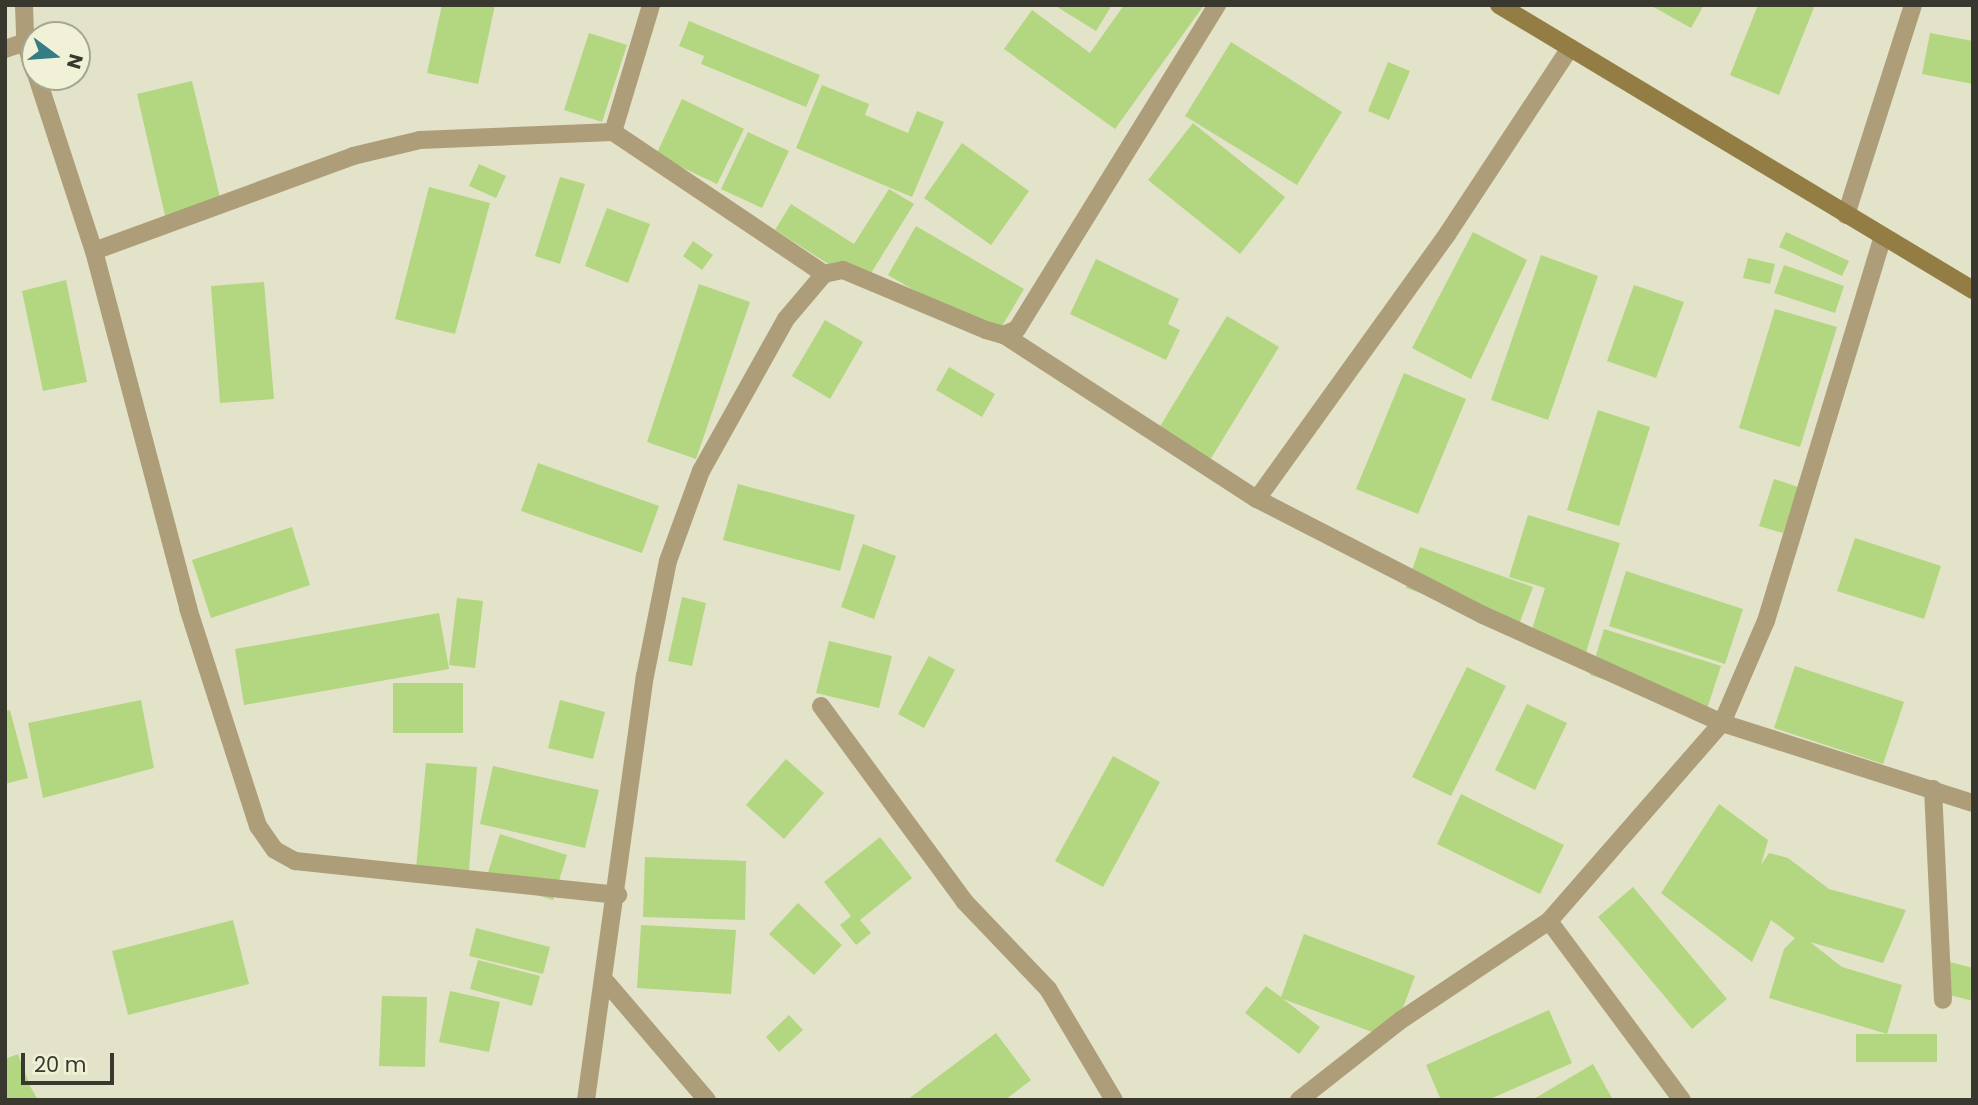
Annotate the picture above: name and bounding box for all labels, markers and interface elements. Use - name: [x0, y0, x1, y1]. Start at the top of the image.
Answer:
- north arrow: [21, 21, 91, 91]
- text: N: [60, 51, 90, 72]
- scale bar: [24, 1038, 117, 1082]
- text: 20 m: [34, 1050, 87, 1079]

